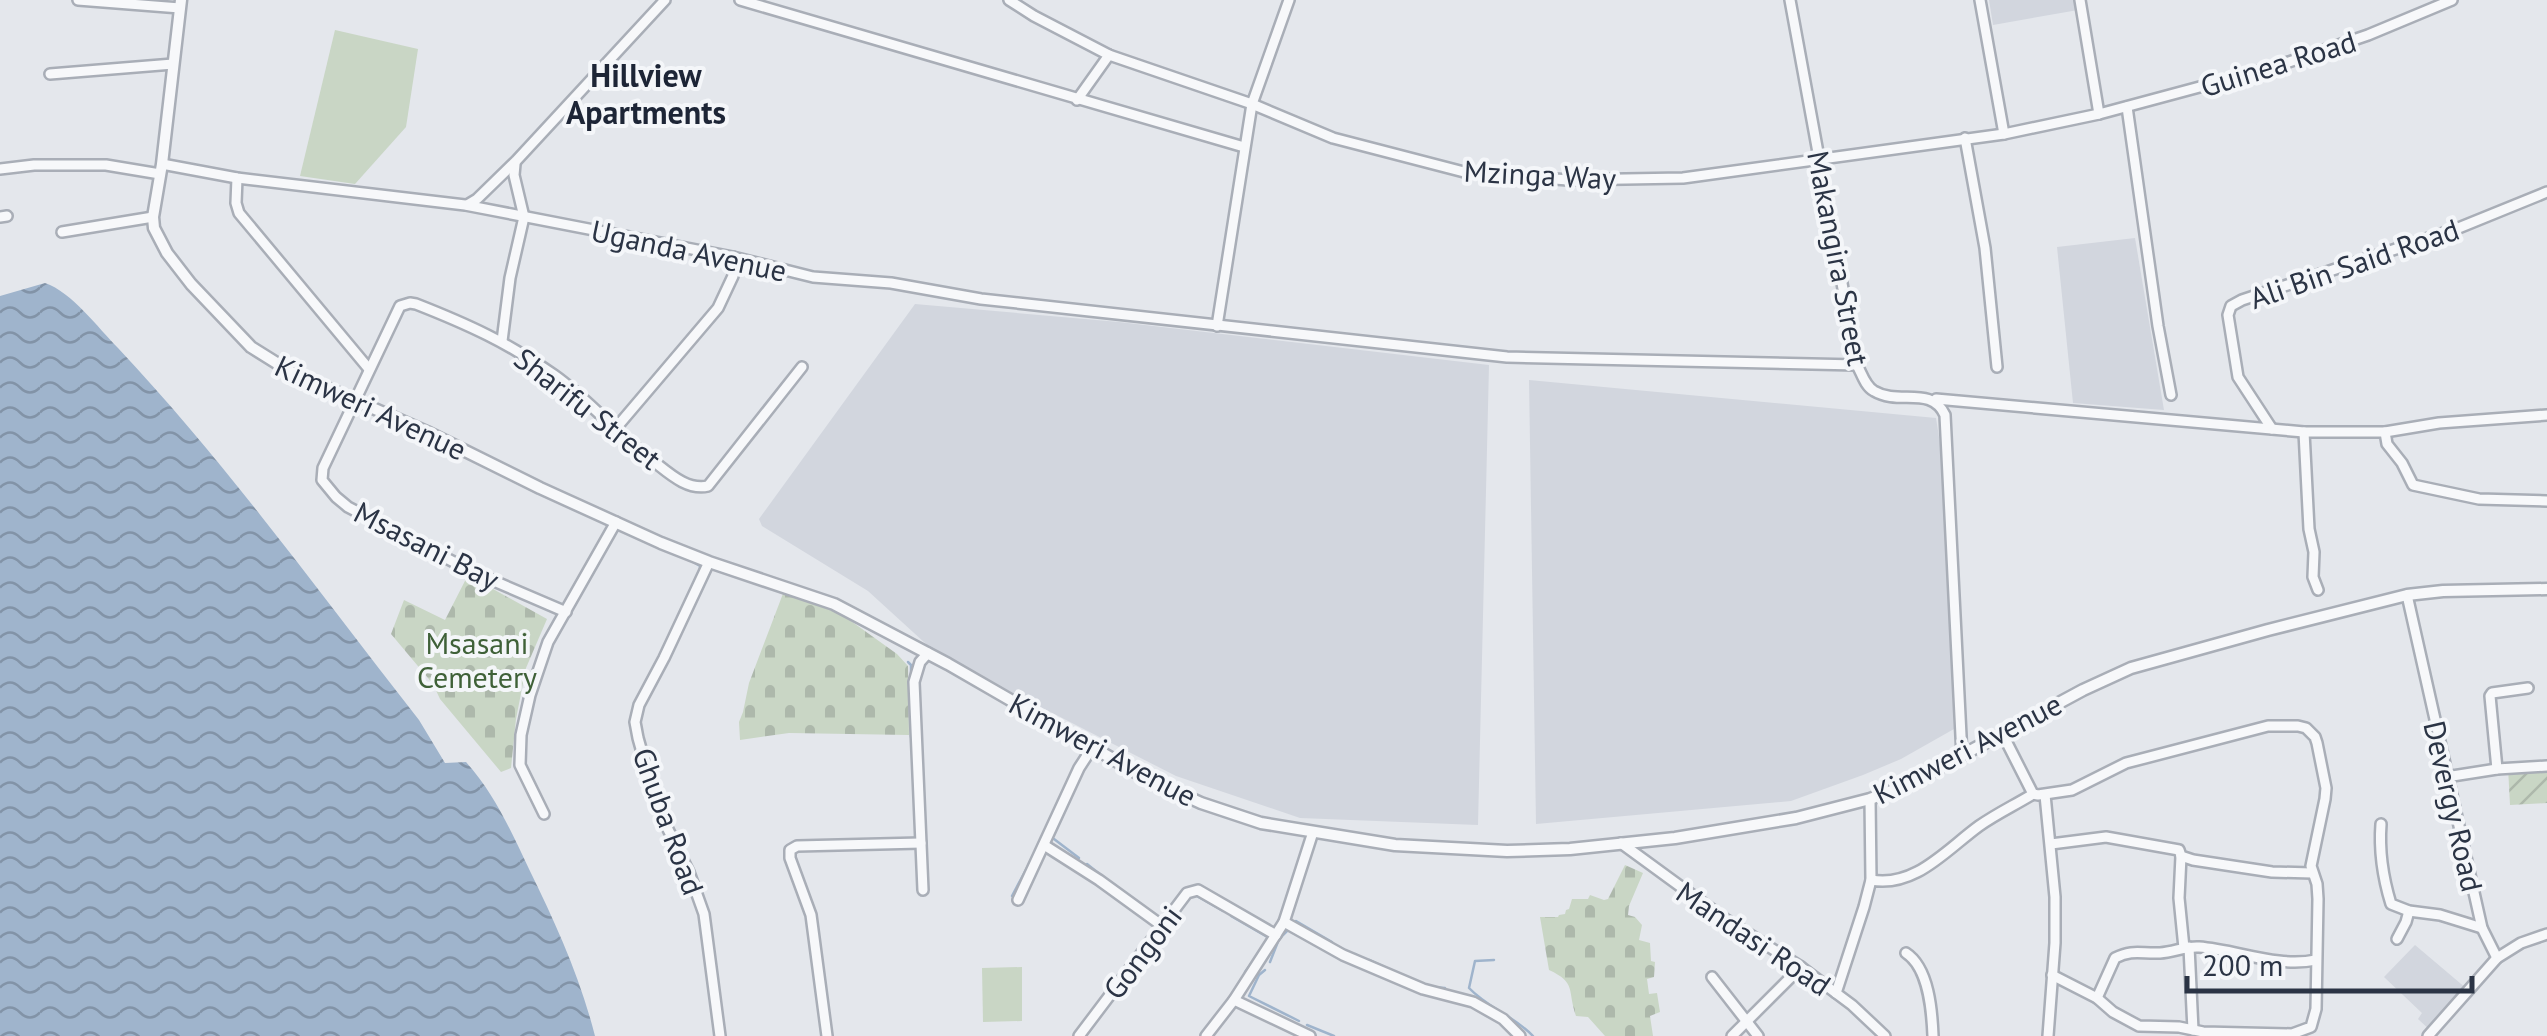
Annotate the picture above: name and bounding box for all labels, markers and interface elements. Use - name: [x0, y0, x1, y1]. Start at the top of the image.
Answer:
- street label: Guinea Road: [2195, 21, 2361, 105]
- district label: Hillview Apartments: [566, 54, 726, 133]
- street label: Makangira Street: [1799, 147, 1879, 369]
- street label: Mzinga Way: [1463, 151, 1617, 197]
- street label: Ali Bin Said Road: [2244, 209, 2464, 317]
- street label: Uganda Avenue: [588, 210, 790, 290]
- street label: Sharifu Street: [507, 339, 669, 477]
- street label: Kimweri Avenue: [269, 346, 473, 468]
- street label: Msasani Bay: [348, 492, 506, 598]
- park label: Msasani Cemetery: [417, 623, 537, 696]
- street label: Kimweri Avenue: [1003, 683, 1203, 815]
- street label: Kimweri Avenue: [1866, 684, 2068, 812]
- street label: Devergy Road: [2415, 717, 2493, 895]
- street label: Ghuba Road: [624, 742, 714, 900]
- street label: Mandasi Road: [1669, 872, 1839, 1004]
- street label: Gongoni: [1094, 897, 1190, 1007]
- scale bar: [2187, 931, 2472, 993]
- text: 200 m: [2202, 945, 2283, 984]

